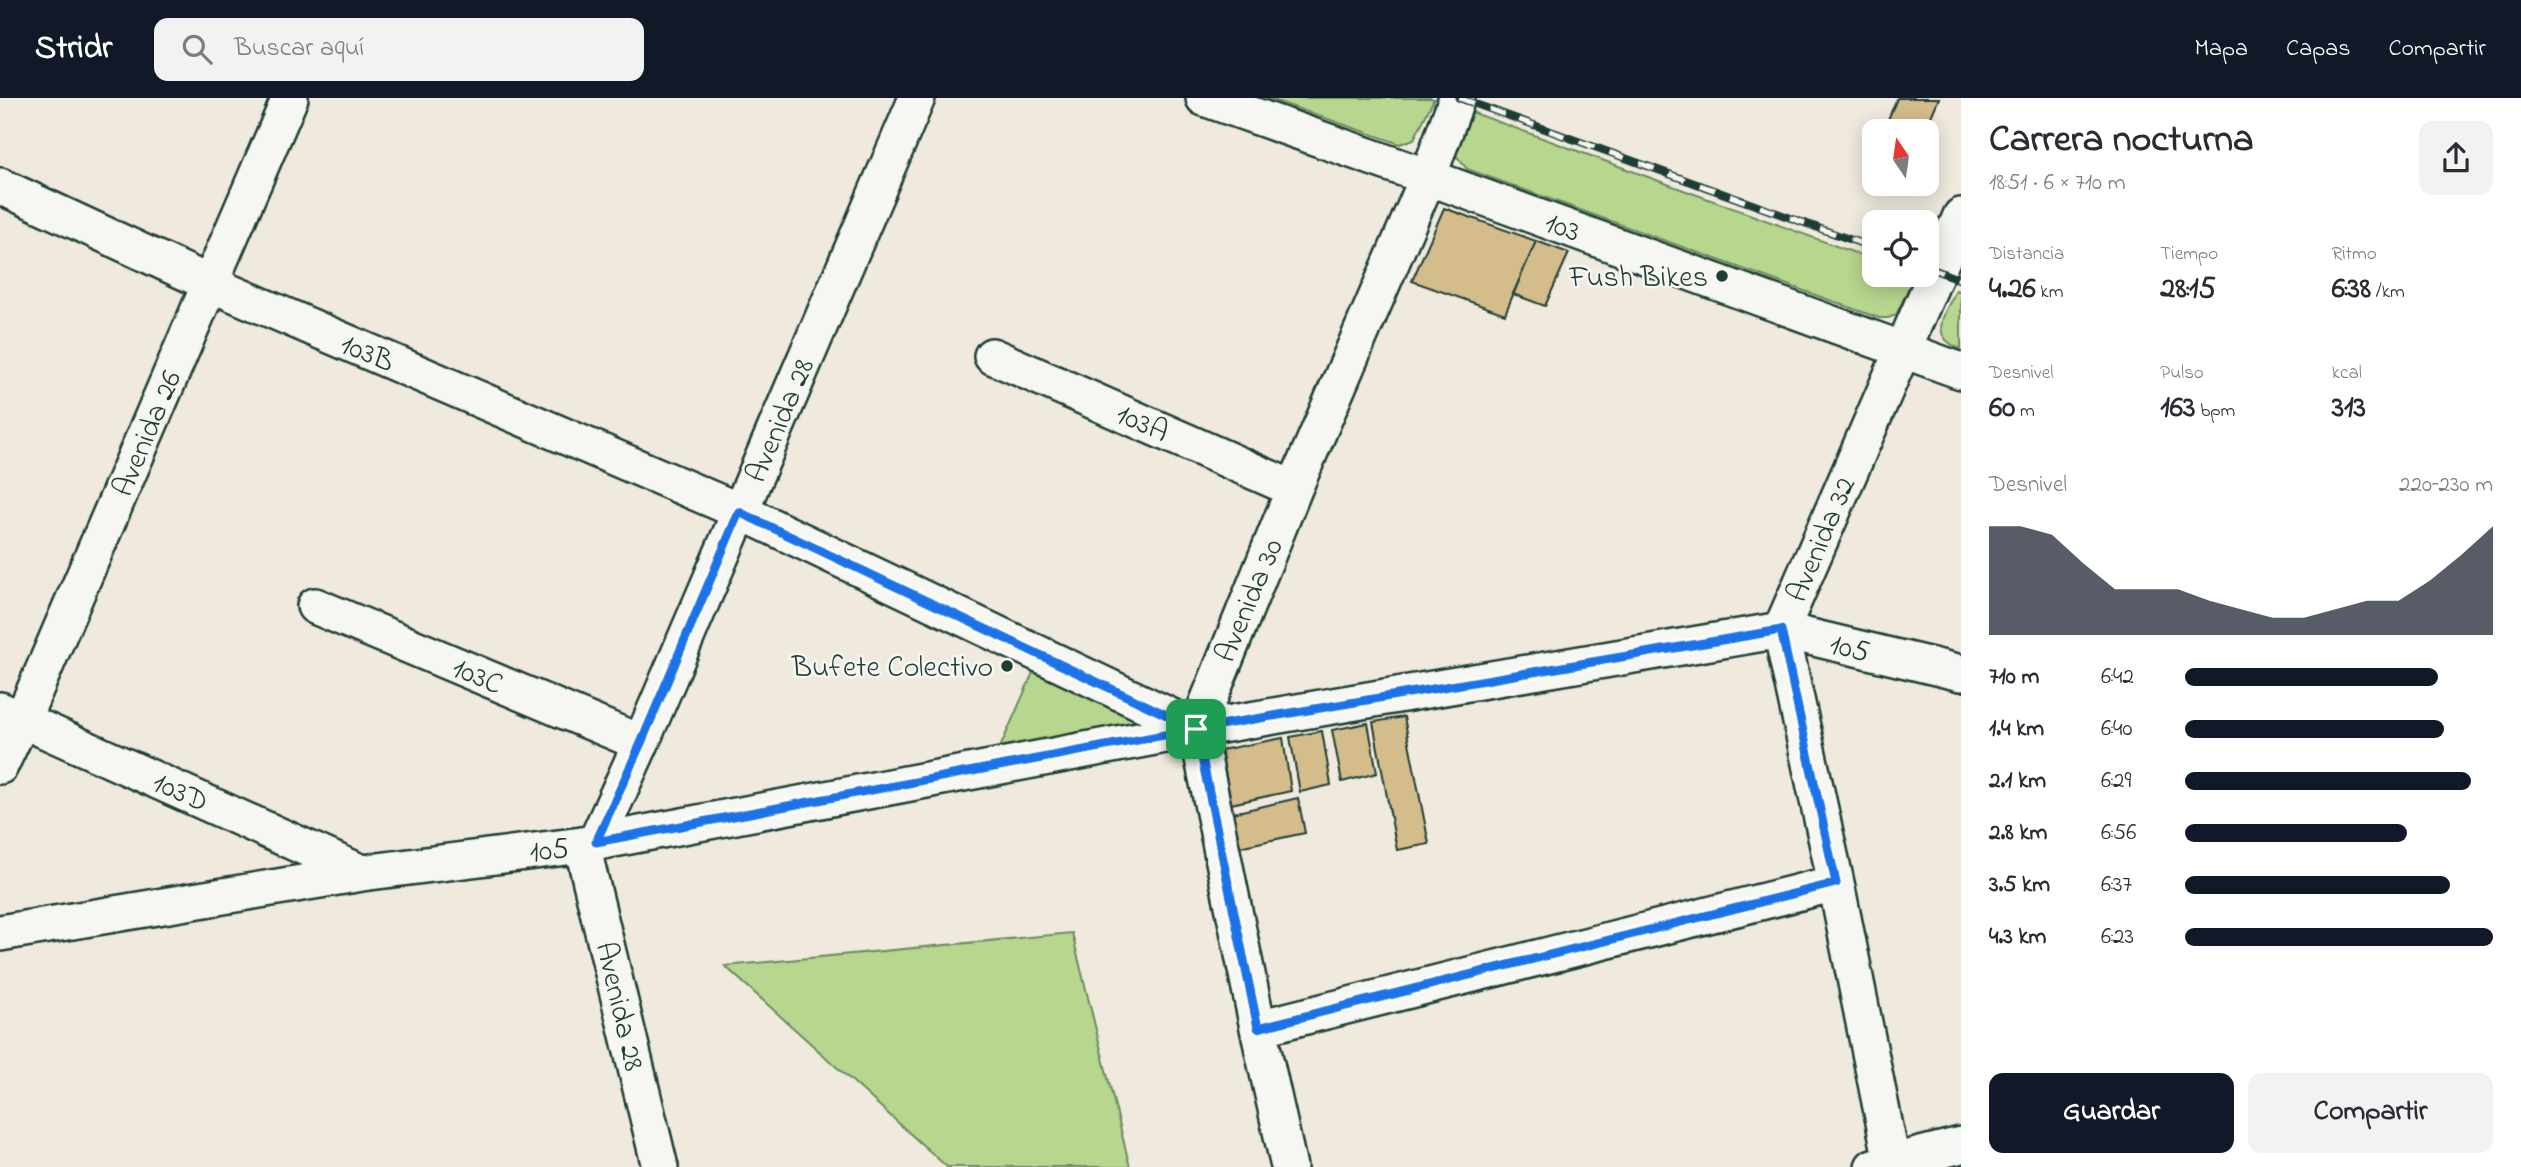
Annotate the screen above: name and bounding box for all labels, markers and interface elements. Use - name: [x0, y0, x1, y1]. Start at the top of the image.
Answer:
- search box: [154, 18, 644, 81]
- text: Stridr: [35, 25, 112, 73]
- icon: search: [178, 30, 216, 68]
- text: Buscar aquí: [234, 30, 364, 68]
- text: Mapa: [2195, 32, 2248, 67]
- text: Capas: [2286, 32, 2350, 67]
- text: Compartir: [2388, 32, 2486, 67]
- text: Carrera nocturna: [1989, 113, 2254, 169]
- north arrow: [1862, 119, 1939, 196]
- map controls: [1862, 119, 1939, 287]
- button: share: [2419, 121, 2493, 195]
- text: 18:51 · 6 × 710 m: [1989, 167, 2126, 200]
- street label: 103: [1538, 202, 1586, 255]
- button: locate: [1862, 210, 1939, 287]
- text: Distancia: [1989, 241, 2064, 268]
- text: Tiempo: [2160, 241, 2218, 268]
- text: Ritmo: [2332, 241, 2377, 268]
- place label: Fush Bikes: [1568, 257, 1708, 301]
- marker: Fush Bikes: [1714, 268, 1730, 284]
- text: 4.26: [1989, 268, 2036, 312]
- text: 28:15: [2160, 268, 2216, 312]
- text: 6:38: [2332, 268, 2371, 312]
- text: km: [2036, 279, 2063, 306]
- text: /km: [2371, 279, 2405, 306]
- street label: 103B: [333, 324, 401, 386]
- street label: Avenida 28: [736, 352, 828, 490]
- text: Desnivel: [1989, 360, 2054, 387]
- text: Pulso: [2160, 360, 2204, 387]
- text: kcal: [2332, 360, 2362, 387]
- street label: Avenida 26: [102, 364, 195, 504]
- text: 60: [1989, 387, 2015, 431]
- text: 163: [2160, 387, 2195, 431]
- text: 313: [2332, 387, 2366, 431]
- street label: 103A: [1108, 394, 1175, 456]
- text: m: [2015, 398, 2035, 425]
- text: bpm: [2195, 398, 2235, 425]
- text: Desnivel: [1989, 469, 2067, 502]
- text: 220–230 m: [2399, 469, 2493, 502]
- street label: Avenida 32: [1777, 471, 1869, 610]
- street label: Avenida 30: [1205, 532, 1297, 670]
- street label: 105: [1825, 624, 1874, 676]
- street label: 103C: [445, 647, 509, 708]
- place label: Bufete Colectivo: [791, 647, 993, 691]
- marker: Bufete Colectivo: [999, 658, 1015, 674]
- text: 710 m: [1989, 661, 2039, 694]
- text: 6:42: [2101, 661, 2134, 694]
- pin: [1166, 699, 1226, 759]
- icon: arrive: [1177, 710, 1215, 748]
- text: 1.4 km: [1989, 713, 2044, 746]
- text: 6:40: [2101, 713, 2133, 746]
- street label: 103D: [145, 762, 215, 825]
- text: 2.1 km: [1989, 765, 2046, 798]
- text: 6:29: [2101, 765, 2131, 798]
- text: 2.8 km: [1989, 817, 2047, 850]
- text: 6:56: [2101, 817, 2136, 850]
- street label: 105: [527, 828, 572, 876]
- text: 3.5 km: [1989, 869, 2050, 902]
- text: 6:37: [2101, 869, 2132, 902]
- text: 4.3 km: [1989, 921, 2046, 954]
- text: 6:23: [2101, 921, 2134, 954]
- street label: Avenida 28: [582, 938, 654, 1076]
- button: Guardar: [1989, 1073, 2234, 1153]
- button: Compartir: [2248, 1073, 2493, 1153]

